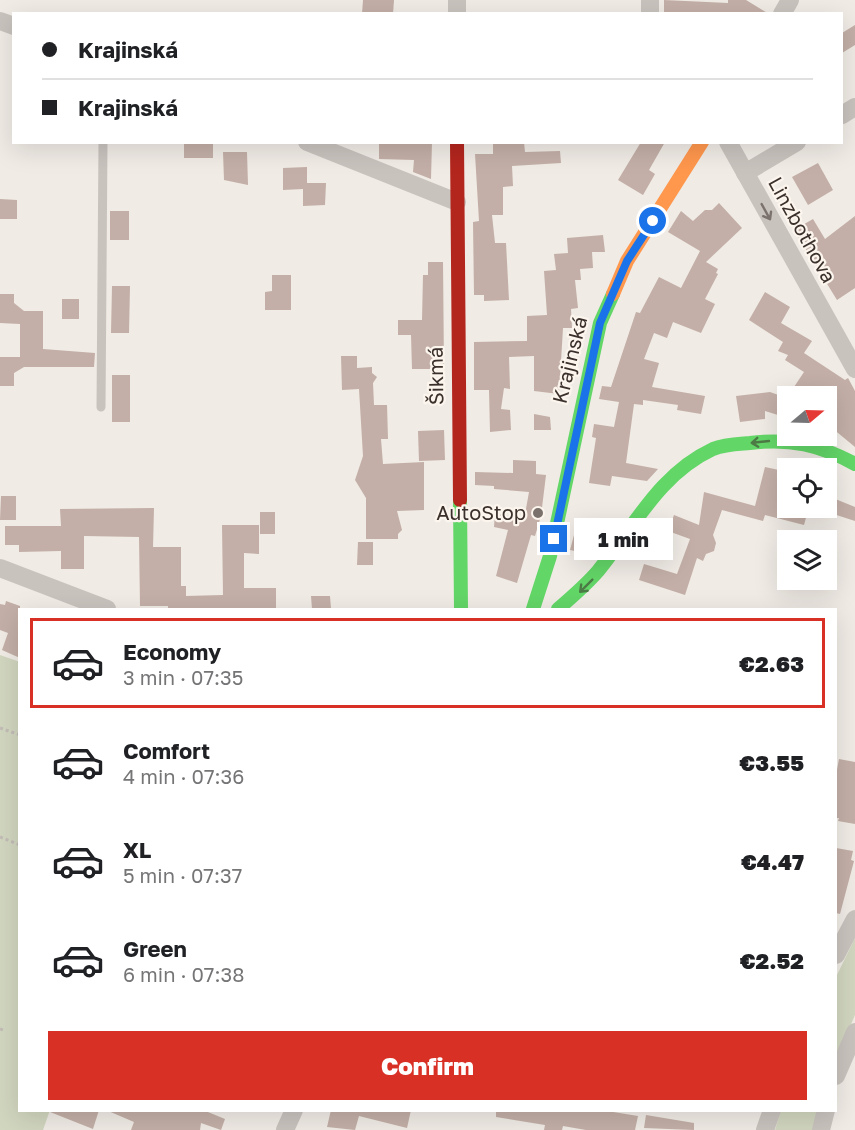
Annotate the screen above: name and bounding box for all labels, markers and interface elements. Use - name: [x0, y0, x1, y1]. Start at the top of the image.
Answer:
- text: Krajinská: [78, 36, 178, 63]
- text: Krajinská: [78, 94, 178, 121]
- street label: Linzbothova: [764, 172, 842, 287]
- one-way arrow: [760, 203, 772, 220]
- route start: [639, 207, 666, 234]
- street label: Krajinská: [547, 314, 591, 406]
- street label: Šikmá: [422, 347, 448, 405]
- north arrow: [777, 386, 837, 446]
- map controls: [777, 386, 837, 590]
- one-way arrow: [751, 437, 771, 448]
- button: locate: [777, 458, 837, 518]
- place label: AutoStop: [436, 500, 526, 524]
- marker: AutoStop: [531, 506, 545, 520]
- callout: 1 min: [575, 518, 674, 560]
- route end: [540, 525, 567, 552]
- text: 1 min: [598, 527, 649, 551]
- button: layers: [777, 530, 837, 590]
- one-way arrow: [579, 579, 593, 594]
- icon: car: [51, 636, 105, 690]
- text: Economy: [123, 638, 221, 665]
- text: €2.63: [739, 650, 804, 677]
- text: 3 min · 07:35: [123, 665, 243, 689]
- icon: car: [51, 735, 105, 789]
- text: Comfort: [123, 737, 210, 764]
- text: €3.55: [739, 749, 804, 776]
- text: 4 min · 07:36: [123, 764, 244, 788]
- icon: car: [51, 834, 105, 888]
- text: XL: [123, 836, 151, 863]
- text: €4.47: [741, 848, 804, 875]
- text: 5 min · 07:37: [123, 863, 242, 887]
- icon: car: [51, 933, 105, 987]
- text: Green: [123, 935, 187, 962]
- text: €2.52: [740, 947, 804, 974]
- text: 6 min · 07:38: [123, 962, 244, 986]
- button: Confirm: [48, 1031, 807, 1100]

